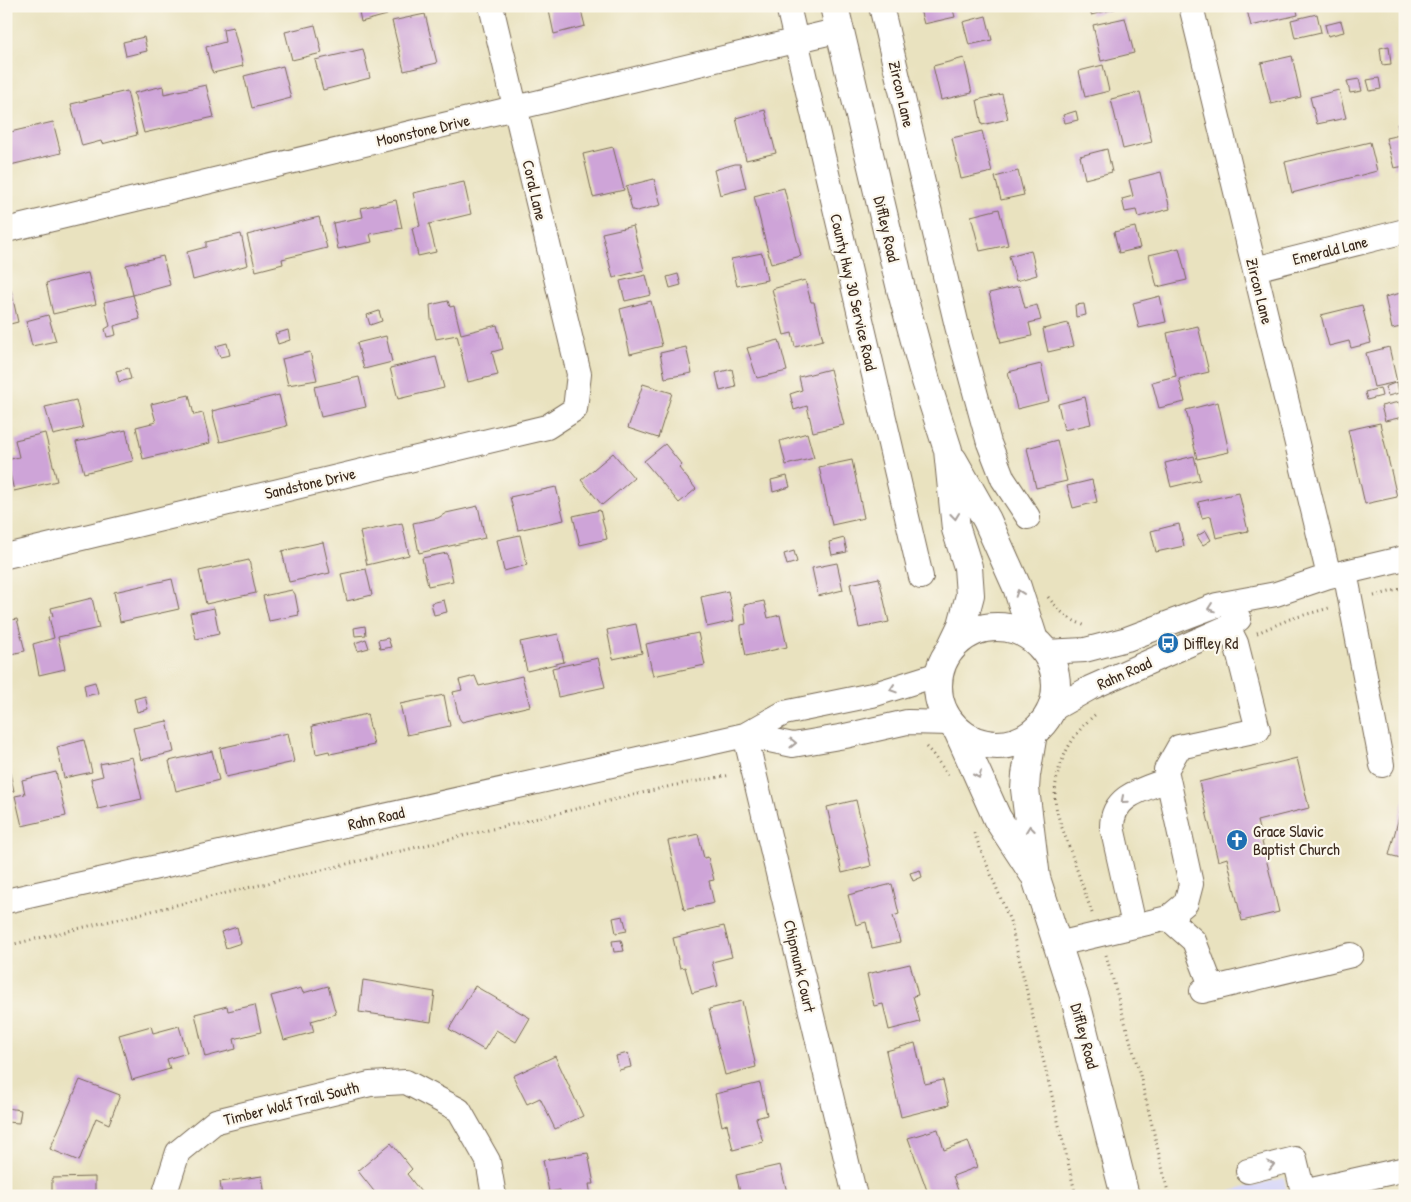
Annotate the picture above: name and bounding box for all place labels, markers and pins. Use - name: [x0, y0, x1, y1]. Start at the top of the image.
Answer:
- bus stop icon: Diffley Rd: [1156, 631, 1180, 655]
- place label: Diffley Rd: [1184, 632, 1238, 654]
- place label: Grace Slavic Baptist Church: [1253, 820, 1340, 860]
- church icon: Grace Slavic Baptist Church: [1225, 828, 1249, 852]

